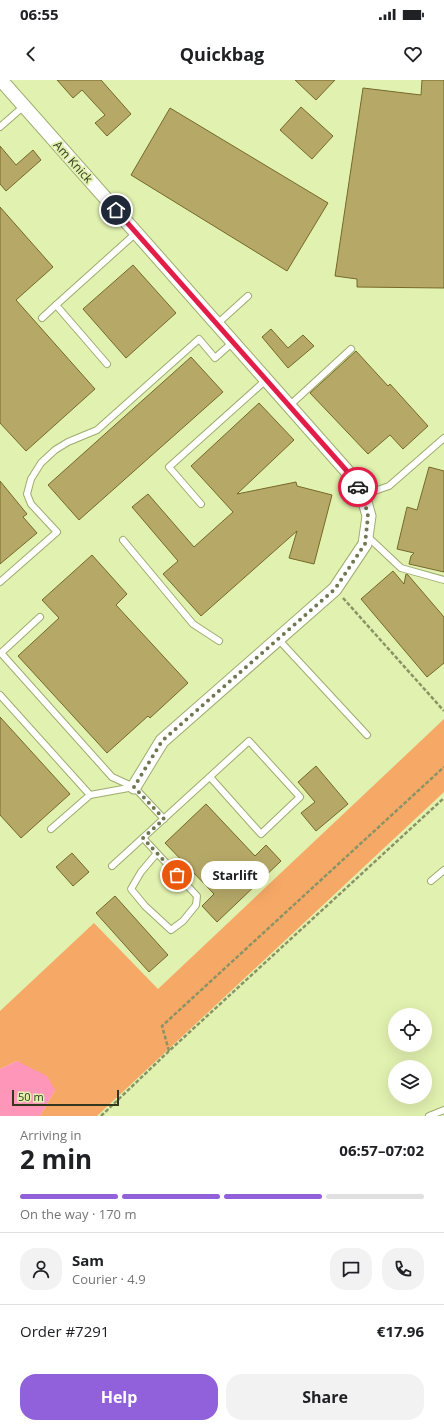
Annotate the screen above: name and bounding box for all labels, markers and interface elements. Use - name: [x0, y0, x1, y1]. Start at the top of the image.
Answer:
- text: 06:55: [20, 4, 59, 24]
- text: Quickbag: [180, 42, 264, 66]
- icon: back: [20, 43, 42, 65]
- icon: heart: [402, 43, 424, 65]
- street label: Am Knick: [50, 137, 97, 187]
- pin: [99, 193, 133, 227]
- icon: home: [105, 199, 127, 221]
- courier: [338, 467, 378, 507]
- icon: car: [347, 476, 369, 498]
- pin: [160, 858, 194, 892]
- callout: Starlift: [201, 861, 269, 889]
- icon: bag: [166, 864, 188, 886]
- text: Starlift: [212, 866, 258, 884]
- map controls: [388, 1008, 432, 1104]
- button: locate: [388, 1008, 432, 1052]
- button: layers: [388, 1060, 432, 1104]
- scale bar: [12, 1088, 119, 1107]
- text: 50 m: [18, 1089, 44, 1104]
- text: Arriving in: [20, 1126, 82, 1144]
- text: 06:57–07:02: [339, 1140, 424, 1160]
- text: 2 min: [20, 1141, 92, 1177]
- text: On the way · 170 m: [20, 1205, 136, 1223]
- button: person: [20, 1248, 62, 1290]
- button: chat: [330, 1248, 372, 1290]
- button: phone: [382, 1248, 424, 1290]
- text: Sam: [72, 1250, 104, 1270]
- text: Courier · 4.9: [72, 1270, 146, 1288]
- text: Order #7291: [20, 1321, 109, 1341]
- text: €17.96: [377, 1321, 424, 1341]
- button: Help: [20, 1374, 218, 1420]
- button: Share: [226, 1374, 424, 1420]

